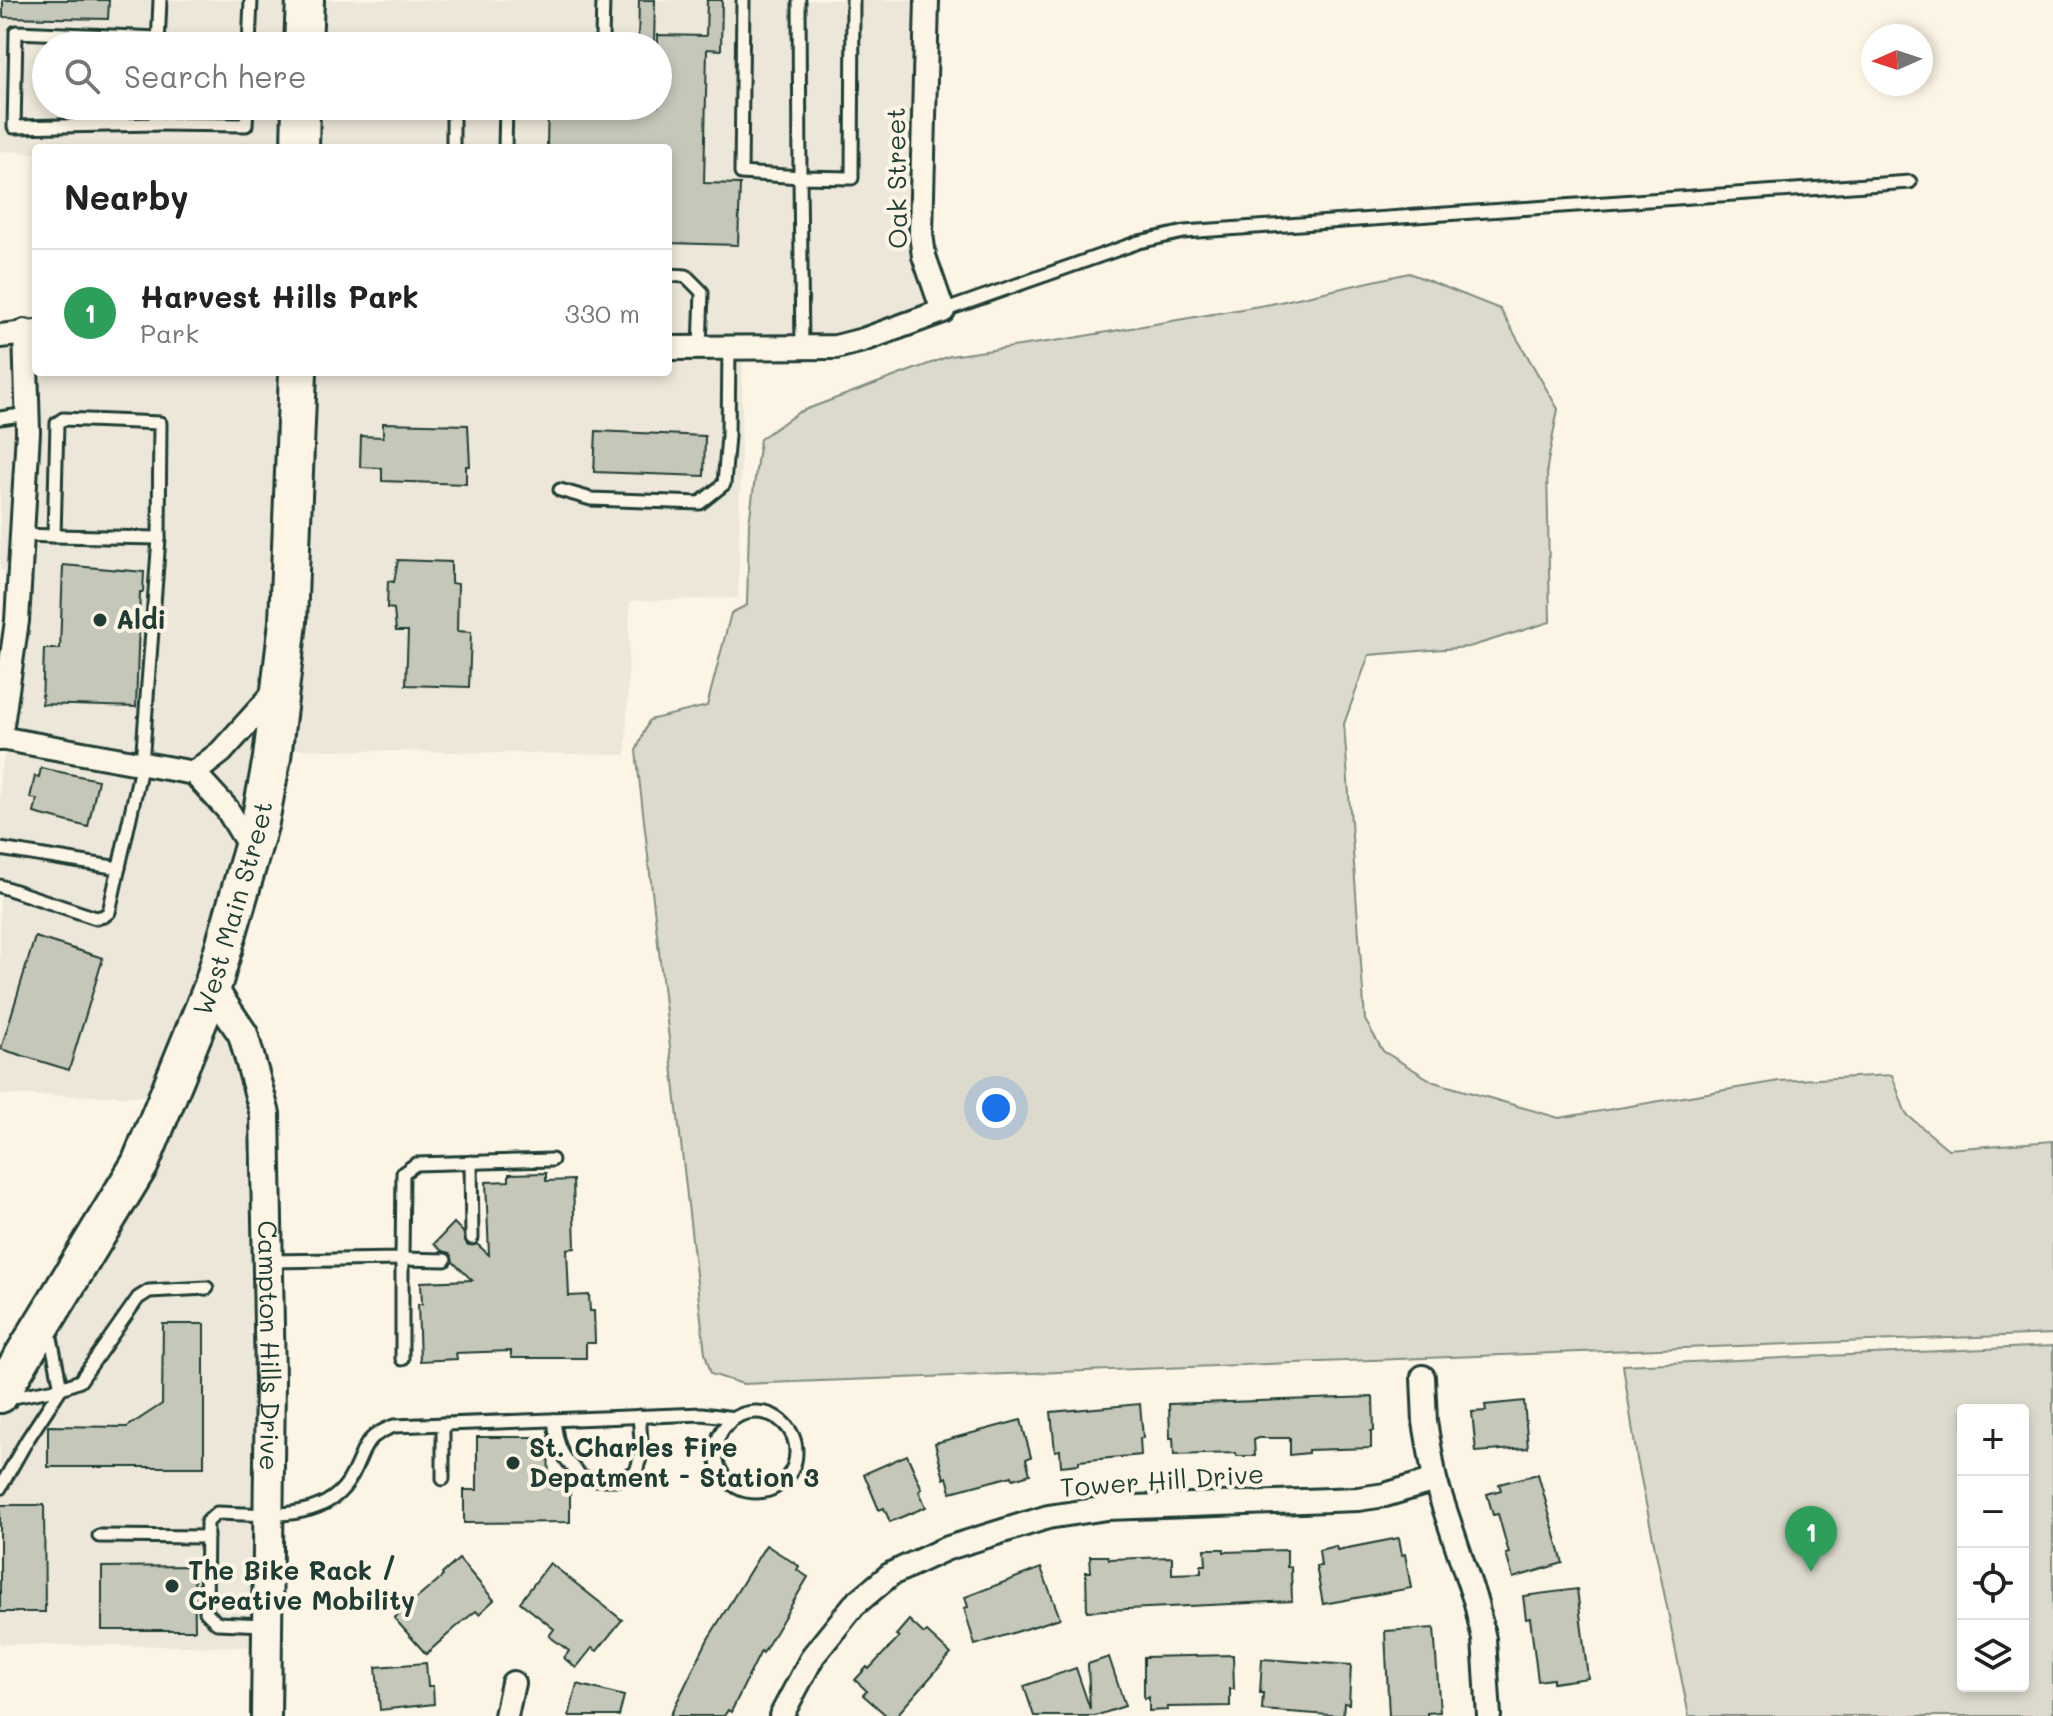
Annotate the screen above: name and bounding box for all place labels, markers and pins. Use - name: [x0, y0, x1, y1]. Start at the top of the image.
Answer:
- place label: Aldi: [116, 602, 166, 636]
- marker: Aldi: [91, 611, 109, 629]
- place label: St. Charles Fire Depatment - Station 3: [529, 1430, 819, 1494]
- marker: St. Charles Fire Depatment - Station 3: [504, 1454, 522, 1472]
- pin: 1: [1785, 1506, 1837, 1572]
- place label: The Bike Rack / Creative Mobility: [188, 1553, 415, 1617]
- marker: The Bike Rack / Creative Mobility: [163, 1577, 181, 1595]

